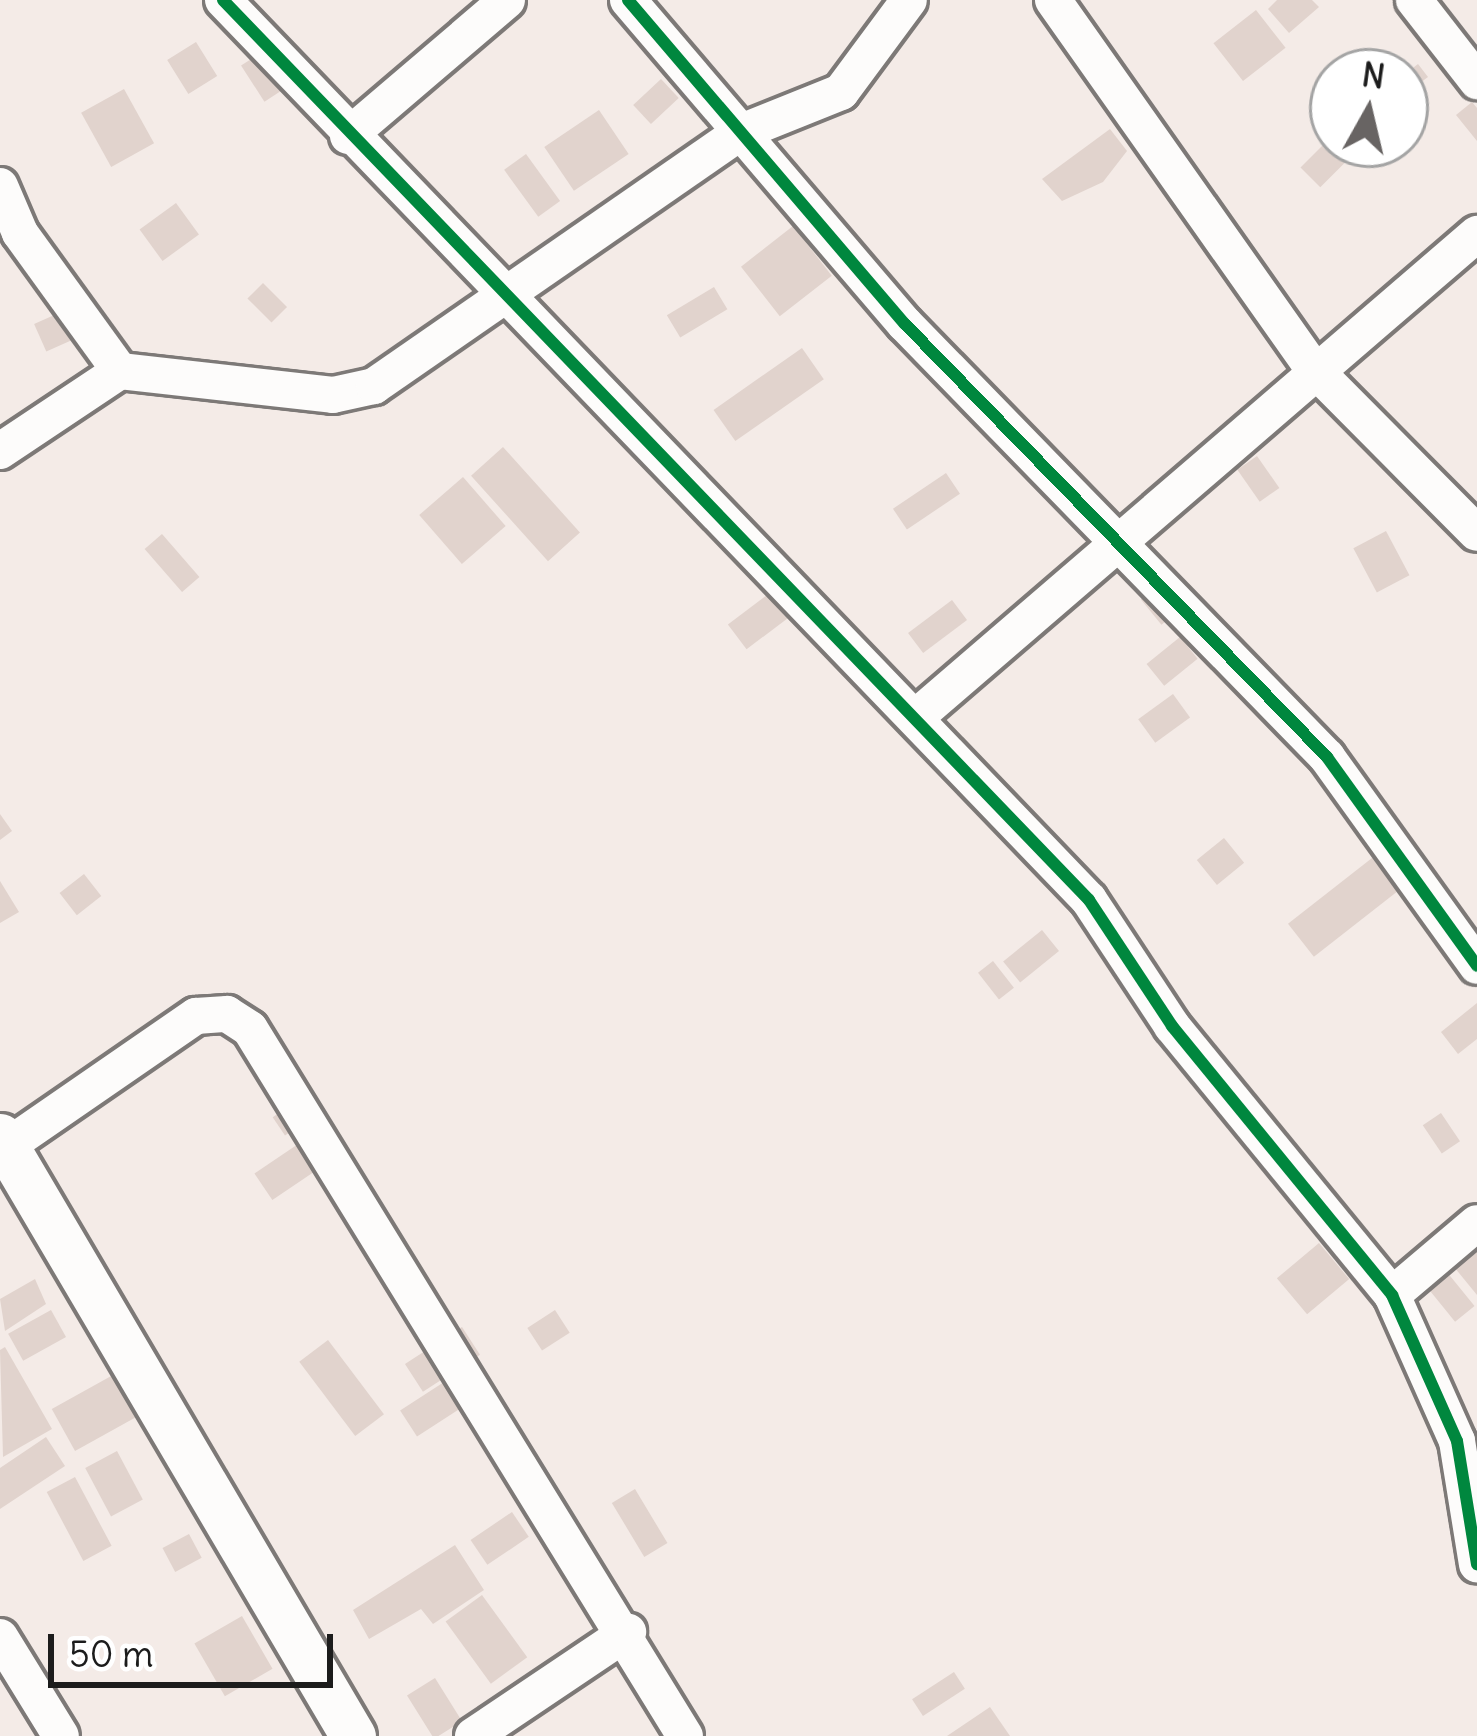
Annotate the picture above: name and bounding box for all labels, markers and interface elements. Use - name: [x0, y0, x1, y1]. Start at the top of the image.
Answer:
- north arrow: [1309, 48, 1429, 168]
- text: N: [1359, 53, 1388, 98]
- scale bar: [54, 1610, 339, 1684]
- text: 50 m: [69, 1632, 154, 1677]

